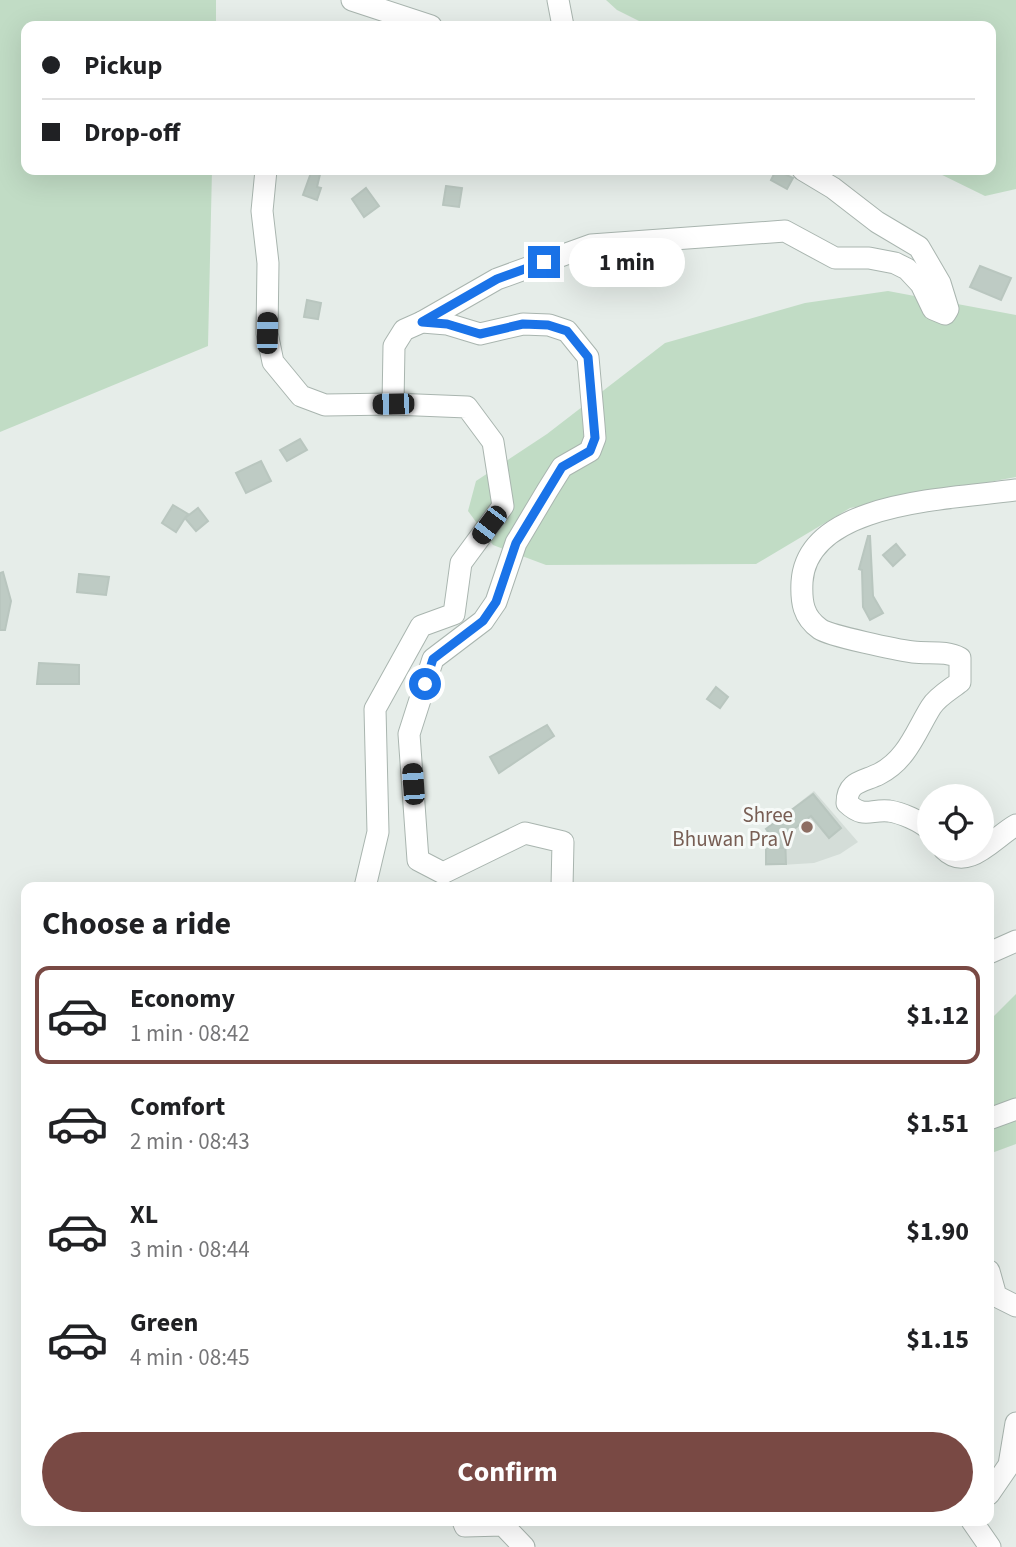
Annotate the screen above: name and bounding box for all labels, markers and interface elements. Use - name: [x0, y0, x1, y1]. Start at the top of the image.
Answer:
- text: Pickup: [84, 47, 162, 84]
- text: Drop-off: [84, 114, 180, 151]
- callout: 1 min: [568, 238, 684, 286]
- route end: [528, 246, 560, 278]
- text: 1 min: [599, 246, 655, 279]
- car: [257, 312, 278, 354]
- car: [372, 393, 415, 415]
- car: [468, 502, 511, 548]
- route start: [409, 668, 441, 700]
- car: [402, 762, 425, 806]
- map controls: [917, 784, 994, 861]
- button: locate: [917, 784, 994, 861]
- place label: Shree Bhuwan Pra V: [672, 800, 793, 854]
- marker: Shree Bhuwan Pra V: [799, 819, 815, 835]
- text: Choose a ride: [42, 901, 231, 947]
- text: Economy: [130, 980, 235, 1017]
- icon: car: [46, 984, 109, 1047]
- text: $1.12: [906, 997, 969, 1034]
- text: 1 min · 08:42: [130, 1017, 250, 1050]
- text: Comfort: [130, 1088, 225, 1125]
- icon: car: [46, 1092, 109, 1155]
- text: $1.51: [906, 1105, 969, 1142]
- text: 2 min · 08:43: [130, 1125, 250, 1158]
- text: XL: [130, 1196, 158, 1233]
- icon: car: [46, 1200, 109, 1263]
- text: $1.90: [906, 1213, 969, 1250]
- text: 3 min · 08:44: [130, 1233, 250, 1266]
- text: Green: [130, 1304, 198, 1341]
- icon: car: [46, 1308, 109, 1371]
- text: $1.15: [906, 1321, 969, 1358]
- text: 4 min · 08:45: [130, 1341, 250, 1374]
- button: Confirm: [42, 1432, 973, 1512]

